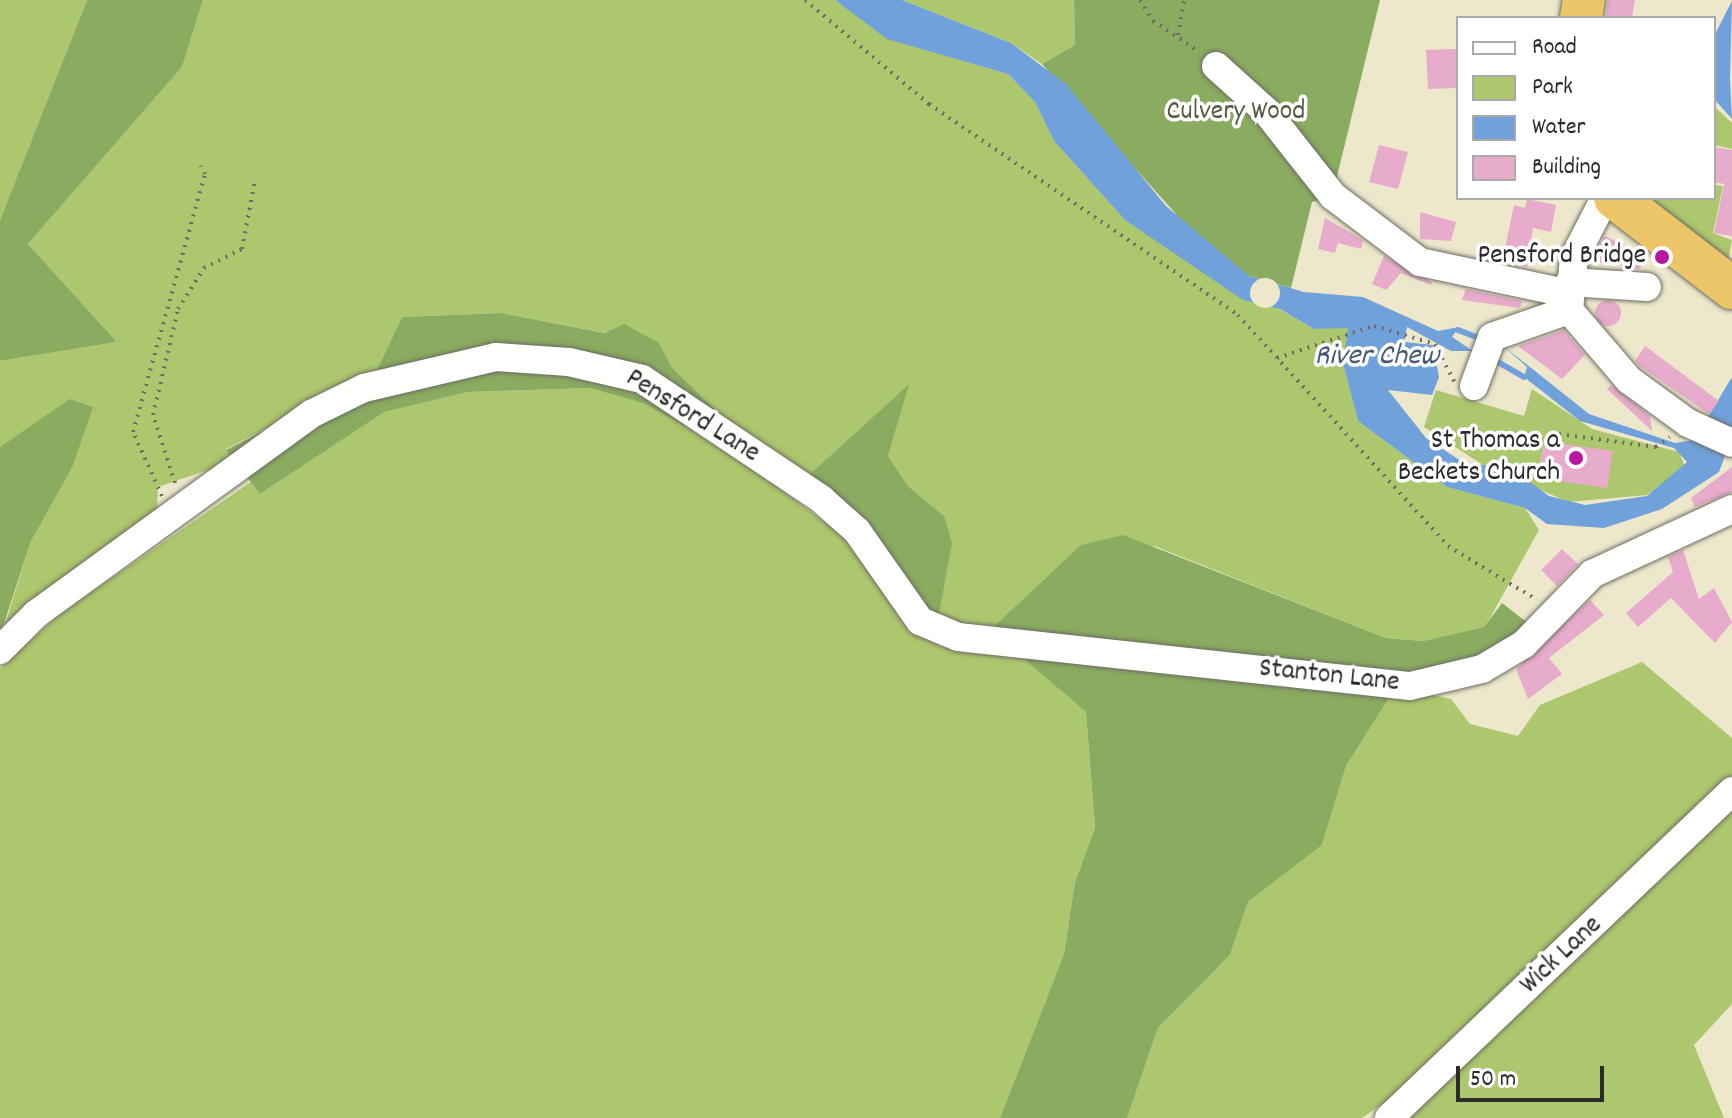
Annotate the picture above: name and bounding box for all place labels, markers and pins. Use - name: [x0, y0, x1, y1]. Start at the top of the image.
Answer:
- place label: Pensford Bridge: [1477, 240, 1646, 274]
- marker: Pensford Bridge: [1653, 248, 1671, 266]
- place label: St Thomas a Beckets Church: [1398, 425, 1560, 491]
- marker: St Thomas a Beckets Church: [1567, 449, 1585, 467]

